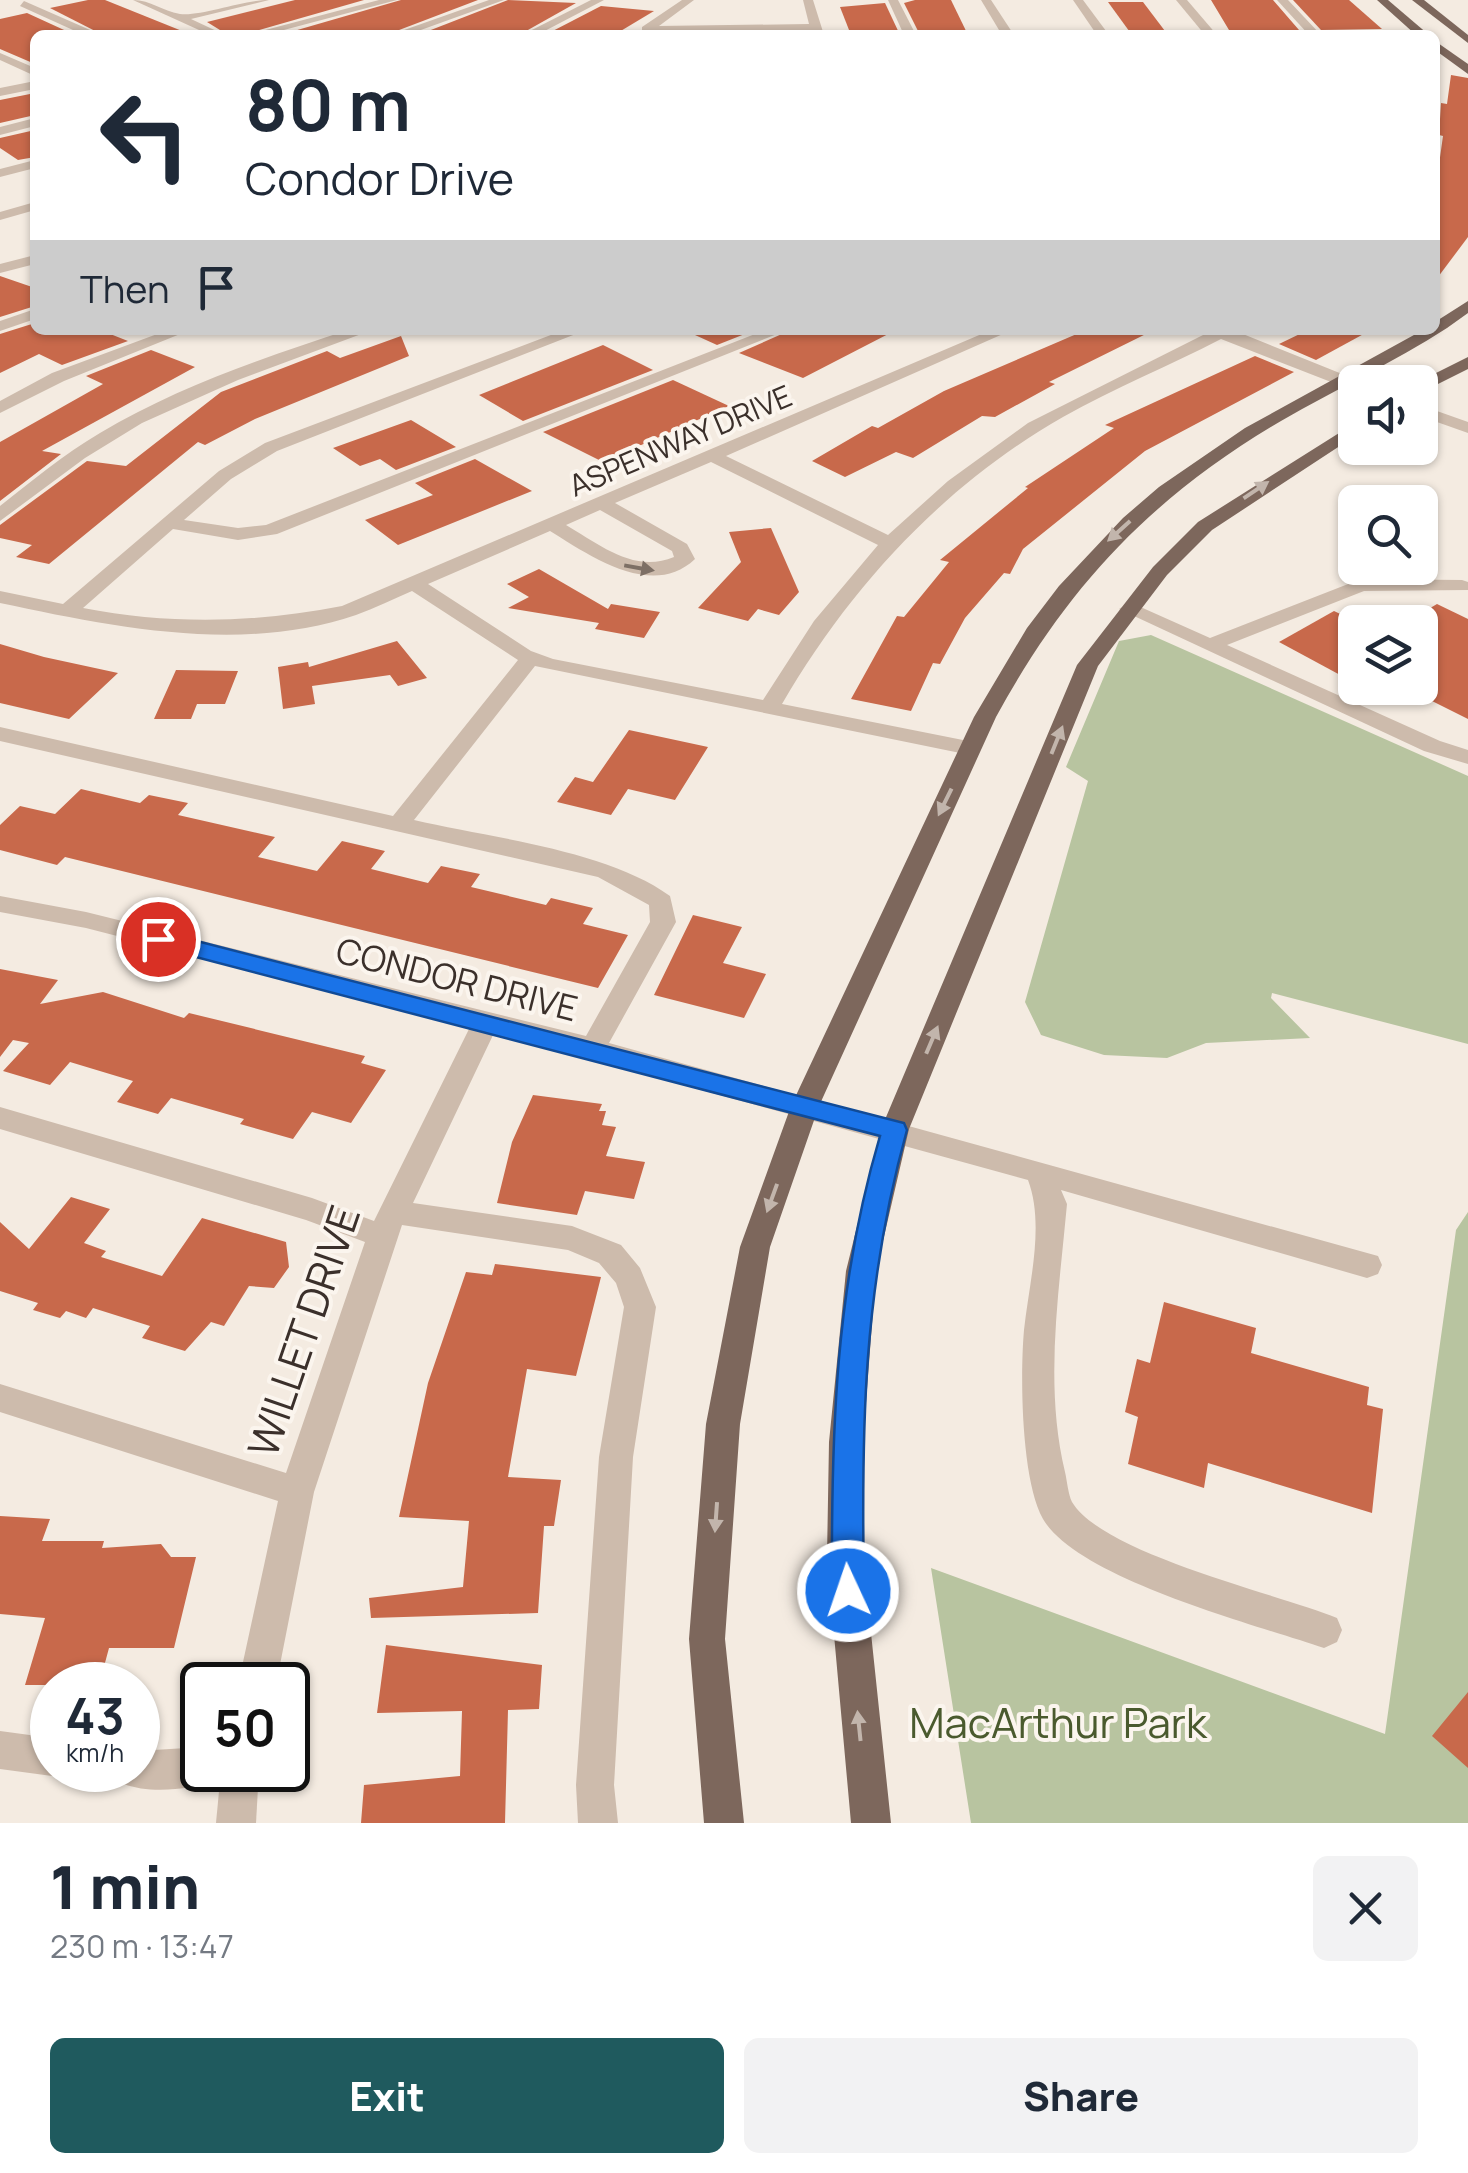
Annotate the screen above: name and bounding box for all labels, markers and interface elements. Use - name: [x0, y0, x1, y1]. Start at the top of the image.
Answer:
- text: 80 m: [245, 56, 411, 152]
- icon: left: [80, 70, 210, 200]
- text: Condor Drive: [245, 147, 514, 209]
- icon: arrive: [189, 260, 244, 315]
- text: Then: [80, 262, 169, 314]
- map controls: [1338, 365, 1438, 705]
- button: sound: [1338, 365, 1438, 465]
- street label: ASPENWAY DRIVE: [562, 375, 798, 505]
- one-way arrow: [1243, 482, 1270, 500]
- button: search: [1338, 485, 1438, 585]
- one-way arrow: [1107, 519, 1131, 542]
- one-way arrow: [624, 561, 655, 576]
- button: layers: [1338, 605, 1438, 705]
- one-way arrow: [1050, 724, 1066, 754]
- one-way arrow: [936, 788, 953, 817]
- pin: [116, 897, 201, 982]
- icon: arrive: [131, 912, 186, 967]
- street label: CONDOR DRIVE: [331, 926, 583, 1032]
- one-way arrow: [924, 1025, 940, 1054]
- one-way arrow: [764, 1183, 779, 1213]
- street label: WILLET DRIVE: [233, 1198, 373, 1464]
- one-way arrow: [707, 1501, 723, 1533]
- position arrow: [796, 1539, 900, 1643]
- speed limit sign: 50: [180, 1662, 310, 1792]
- text: 43: [65, 1681, 125, 1749]
- park label: MacArthur Park: [909, 1693, 1208, 1751]
- one-way arrow: [850, 1710, 866, 1742]
- text: km/h: [66, 1735, 124, 1770]
- text: 1 min: [50, 1845, 200, 1927]
- button: close: [1313, 1856, 1418, 1961]
- text: 230 m · 13:47: [50, 1924, 234, 1968]
- button: Exit: [50, 2038, 724, 2153]
- button: Share: [744, 2038, 1418, 2153]

